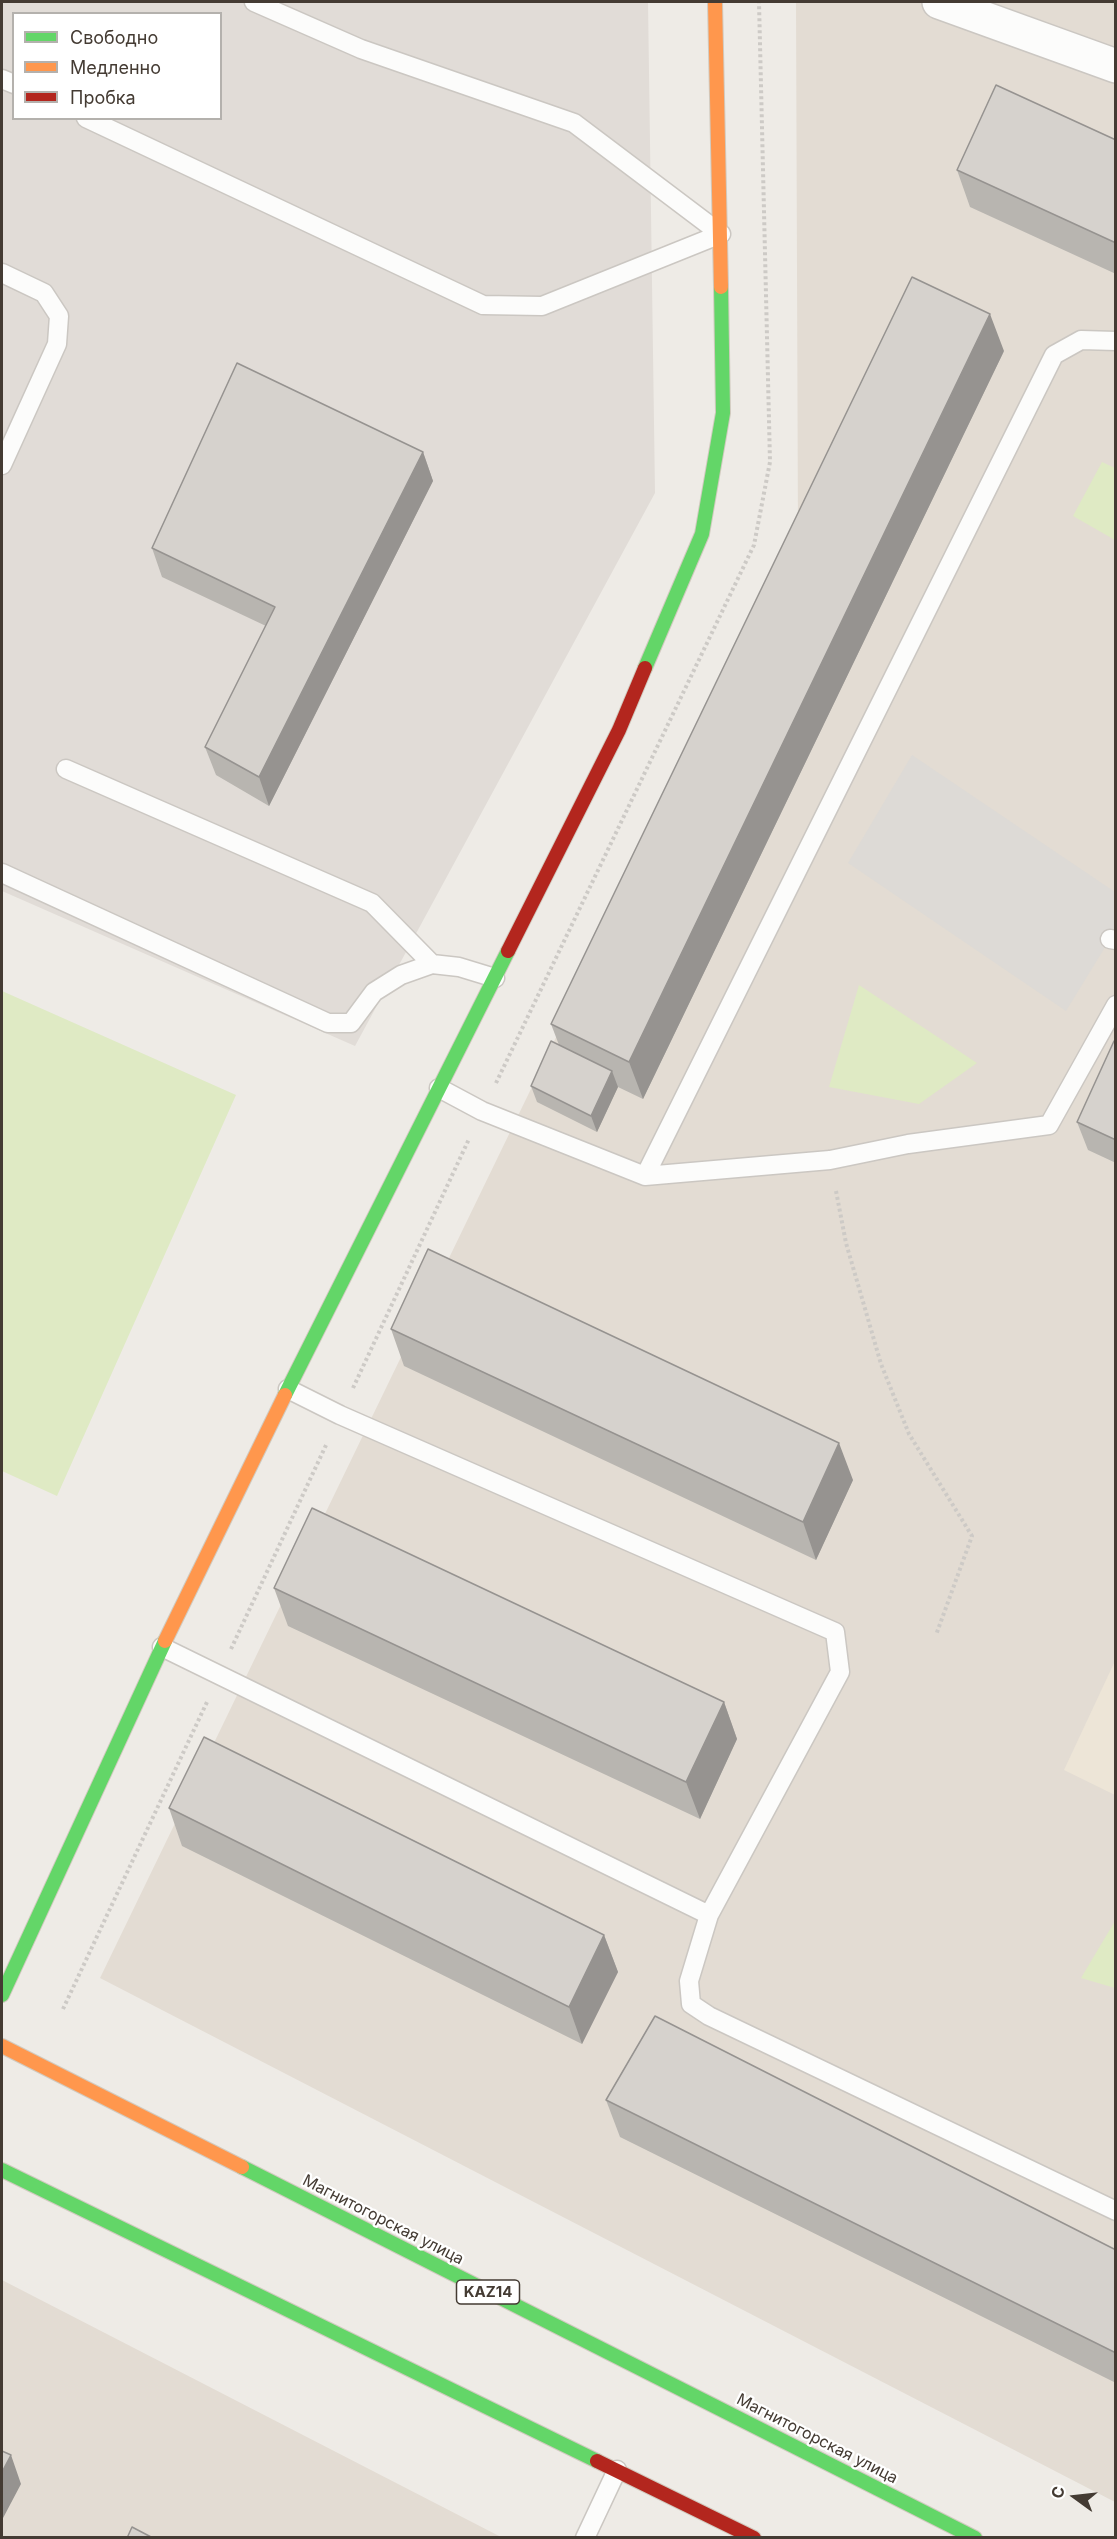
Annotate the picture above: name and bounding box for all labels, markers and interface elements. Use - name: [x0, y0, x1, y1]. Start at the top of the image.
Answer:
- legend: [12, 12, 222, 120]
- text: Свободно: [70, 27, 158, 48]
- text: Медленно: [70, 57, 161, 78]
- text: Пробка: [70, 87, 136, 108]
- street label: Магнитогорская улица: [299, 2171, 467, 2269]
- road number: KAZ14: [456, 2280, 520, 2304]
- street label: Магнитогорская улица: [733, 2390, 901, 2488]
- north arrow: [1045, 2467, 1105, 2527]
- text: С: [1046, 2484, 1069, 2501]

